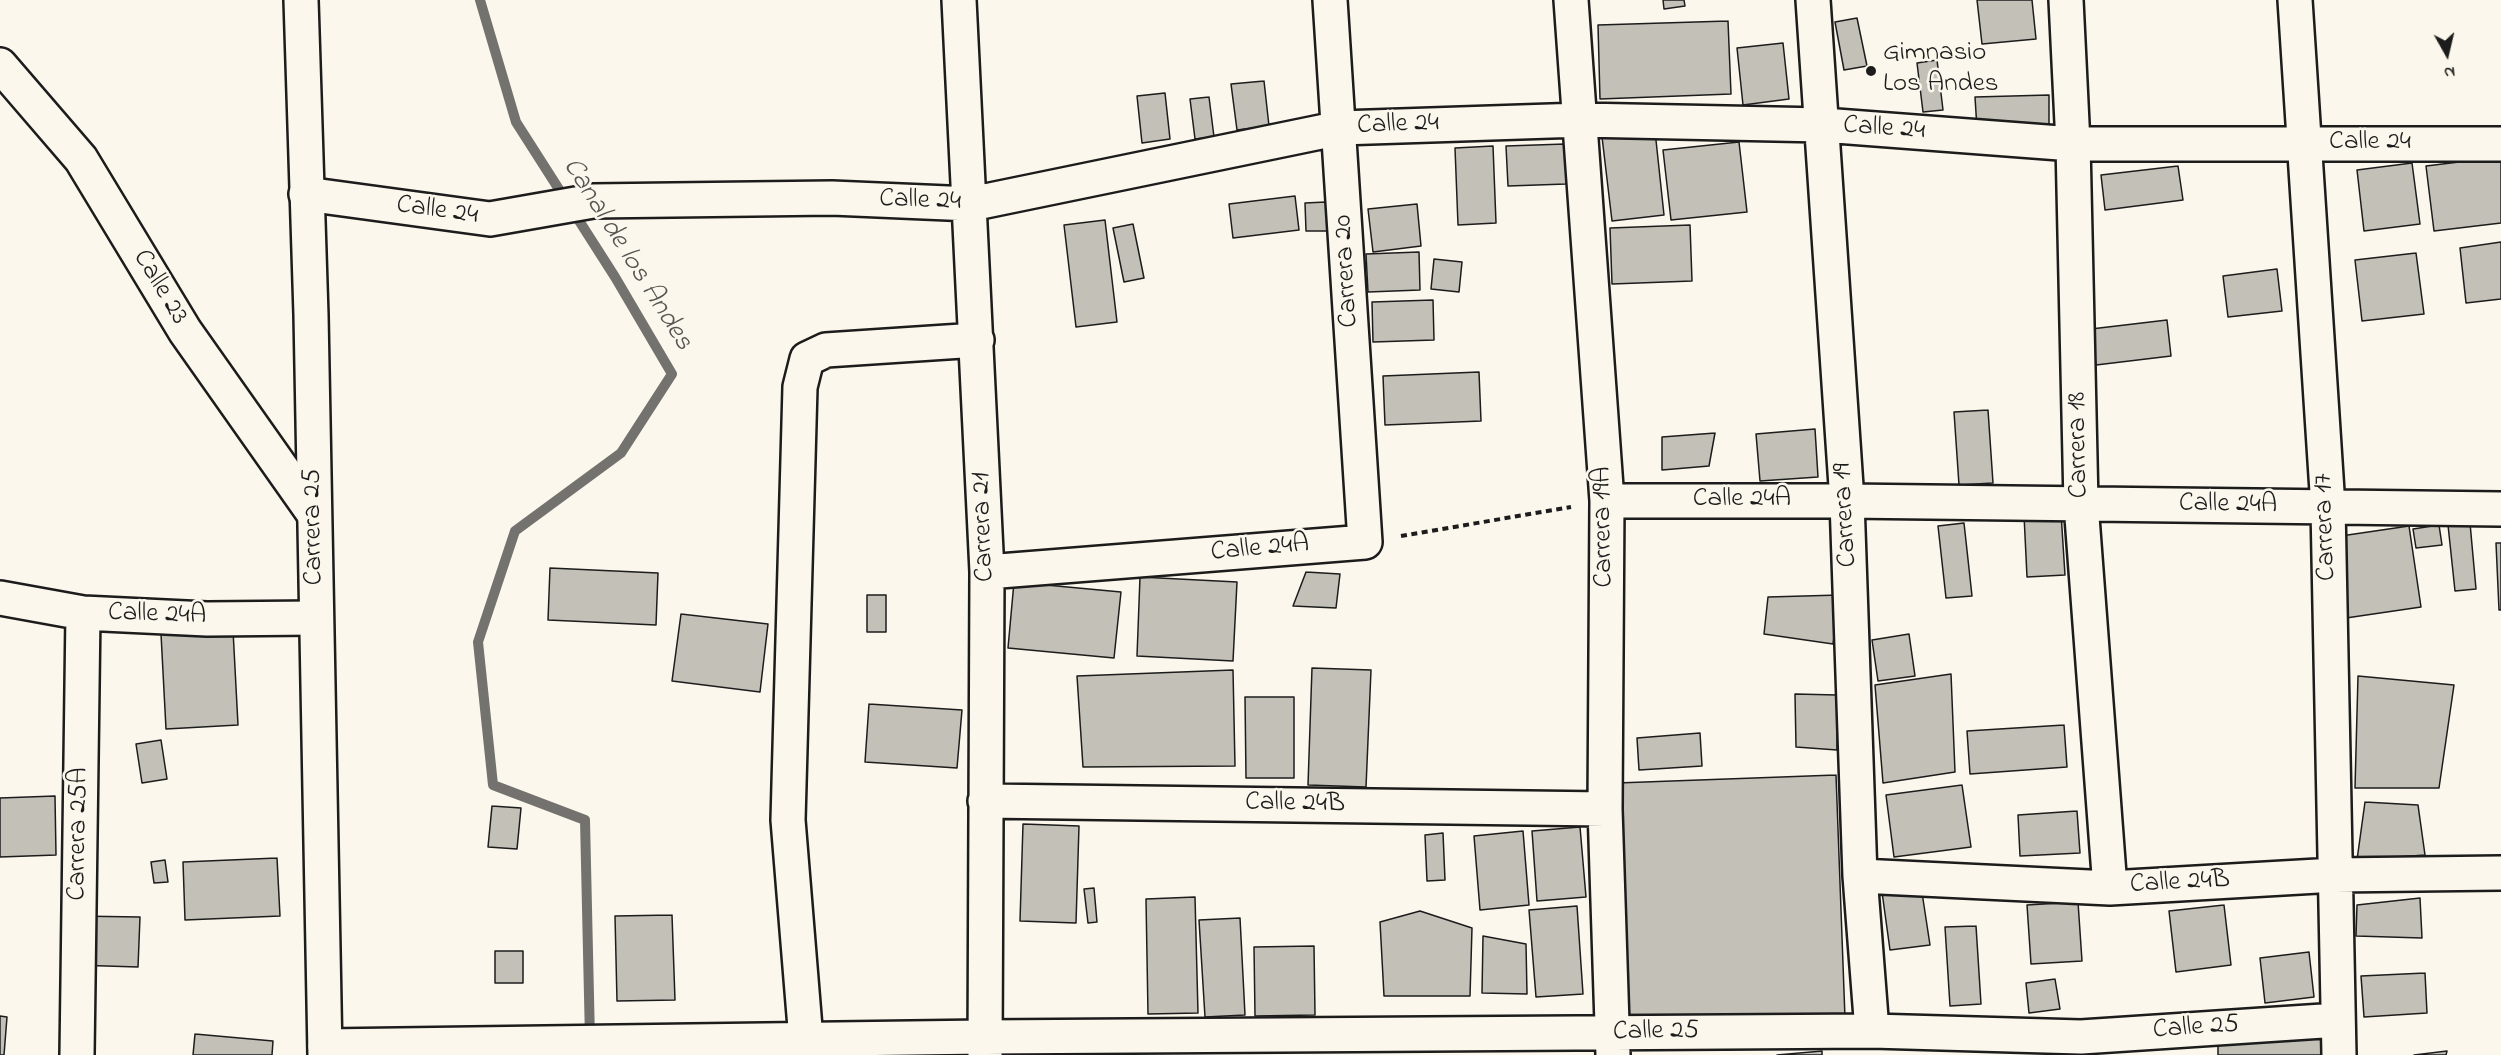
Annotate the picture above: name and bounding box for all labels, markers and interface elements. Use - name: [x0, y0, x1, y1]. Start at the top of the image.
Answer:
- north arrow: [2417, 24, 2477, 84]
- place label: Gimnasio Los Andes: [1883, 39, 1998, 102]
- text: N: [2442, 59, 2457, 84]
- marker: Gimnasio Los Andes: [1864, 64, 1878, 78]
- street label: Calle 24: [1357, 108, 1439, 144]
- street label: Calle 24: [1842, 111, 1926, 149]
- street label: Calle 24: [2329, 128, 2411, 160]
- water label: Canal de los Andes: [553, 153, 699, 357]
- street label: Calle 24: [879, 184, 961, 220]
- street label: Calle 24: [394, 190, 480, 234]
- street label: Carrera 20: [1329, 214, 1367, 328]
- street label: Calle 23: [124, 245, 194, 331]
- street label: Carrera 18: [2063, 391, 2097, 499]
- street label: Carrera 19: [1828, 462, 1866, 568]
- street label: Carrera 19A: [1588, 466, 1622, 588]
- street label: Carrera 25: [298, 468, 332, 586]
- street label: Carrera 21: [967, 471, 1003, 583]
- street label: Carrera 17: [2309, 473, 2345, 581]
- street label: Calle 24A: [1693, 485, 1791, 517]
- street label: Calle 24A: [2178, 489, 2278, 523]
- street label: Calle 24A: [1210, 530, 1310, 570]
- street label: Calle 24A: [107, 598, 207, 634]
- street label: Carrera 25A: [63, 767, 97, 901]
- street label: Calle 24B: [1245, 788, 1345, 822]
- street label: Calle 24B: [2129, 865, 2231, 903]
- street label: Calle 25: [2152, 1010, 2240, 1048]
- street label: Calle 25: [1613, 1016, 1699, 1050]

